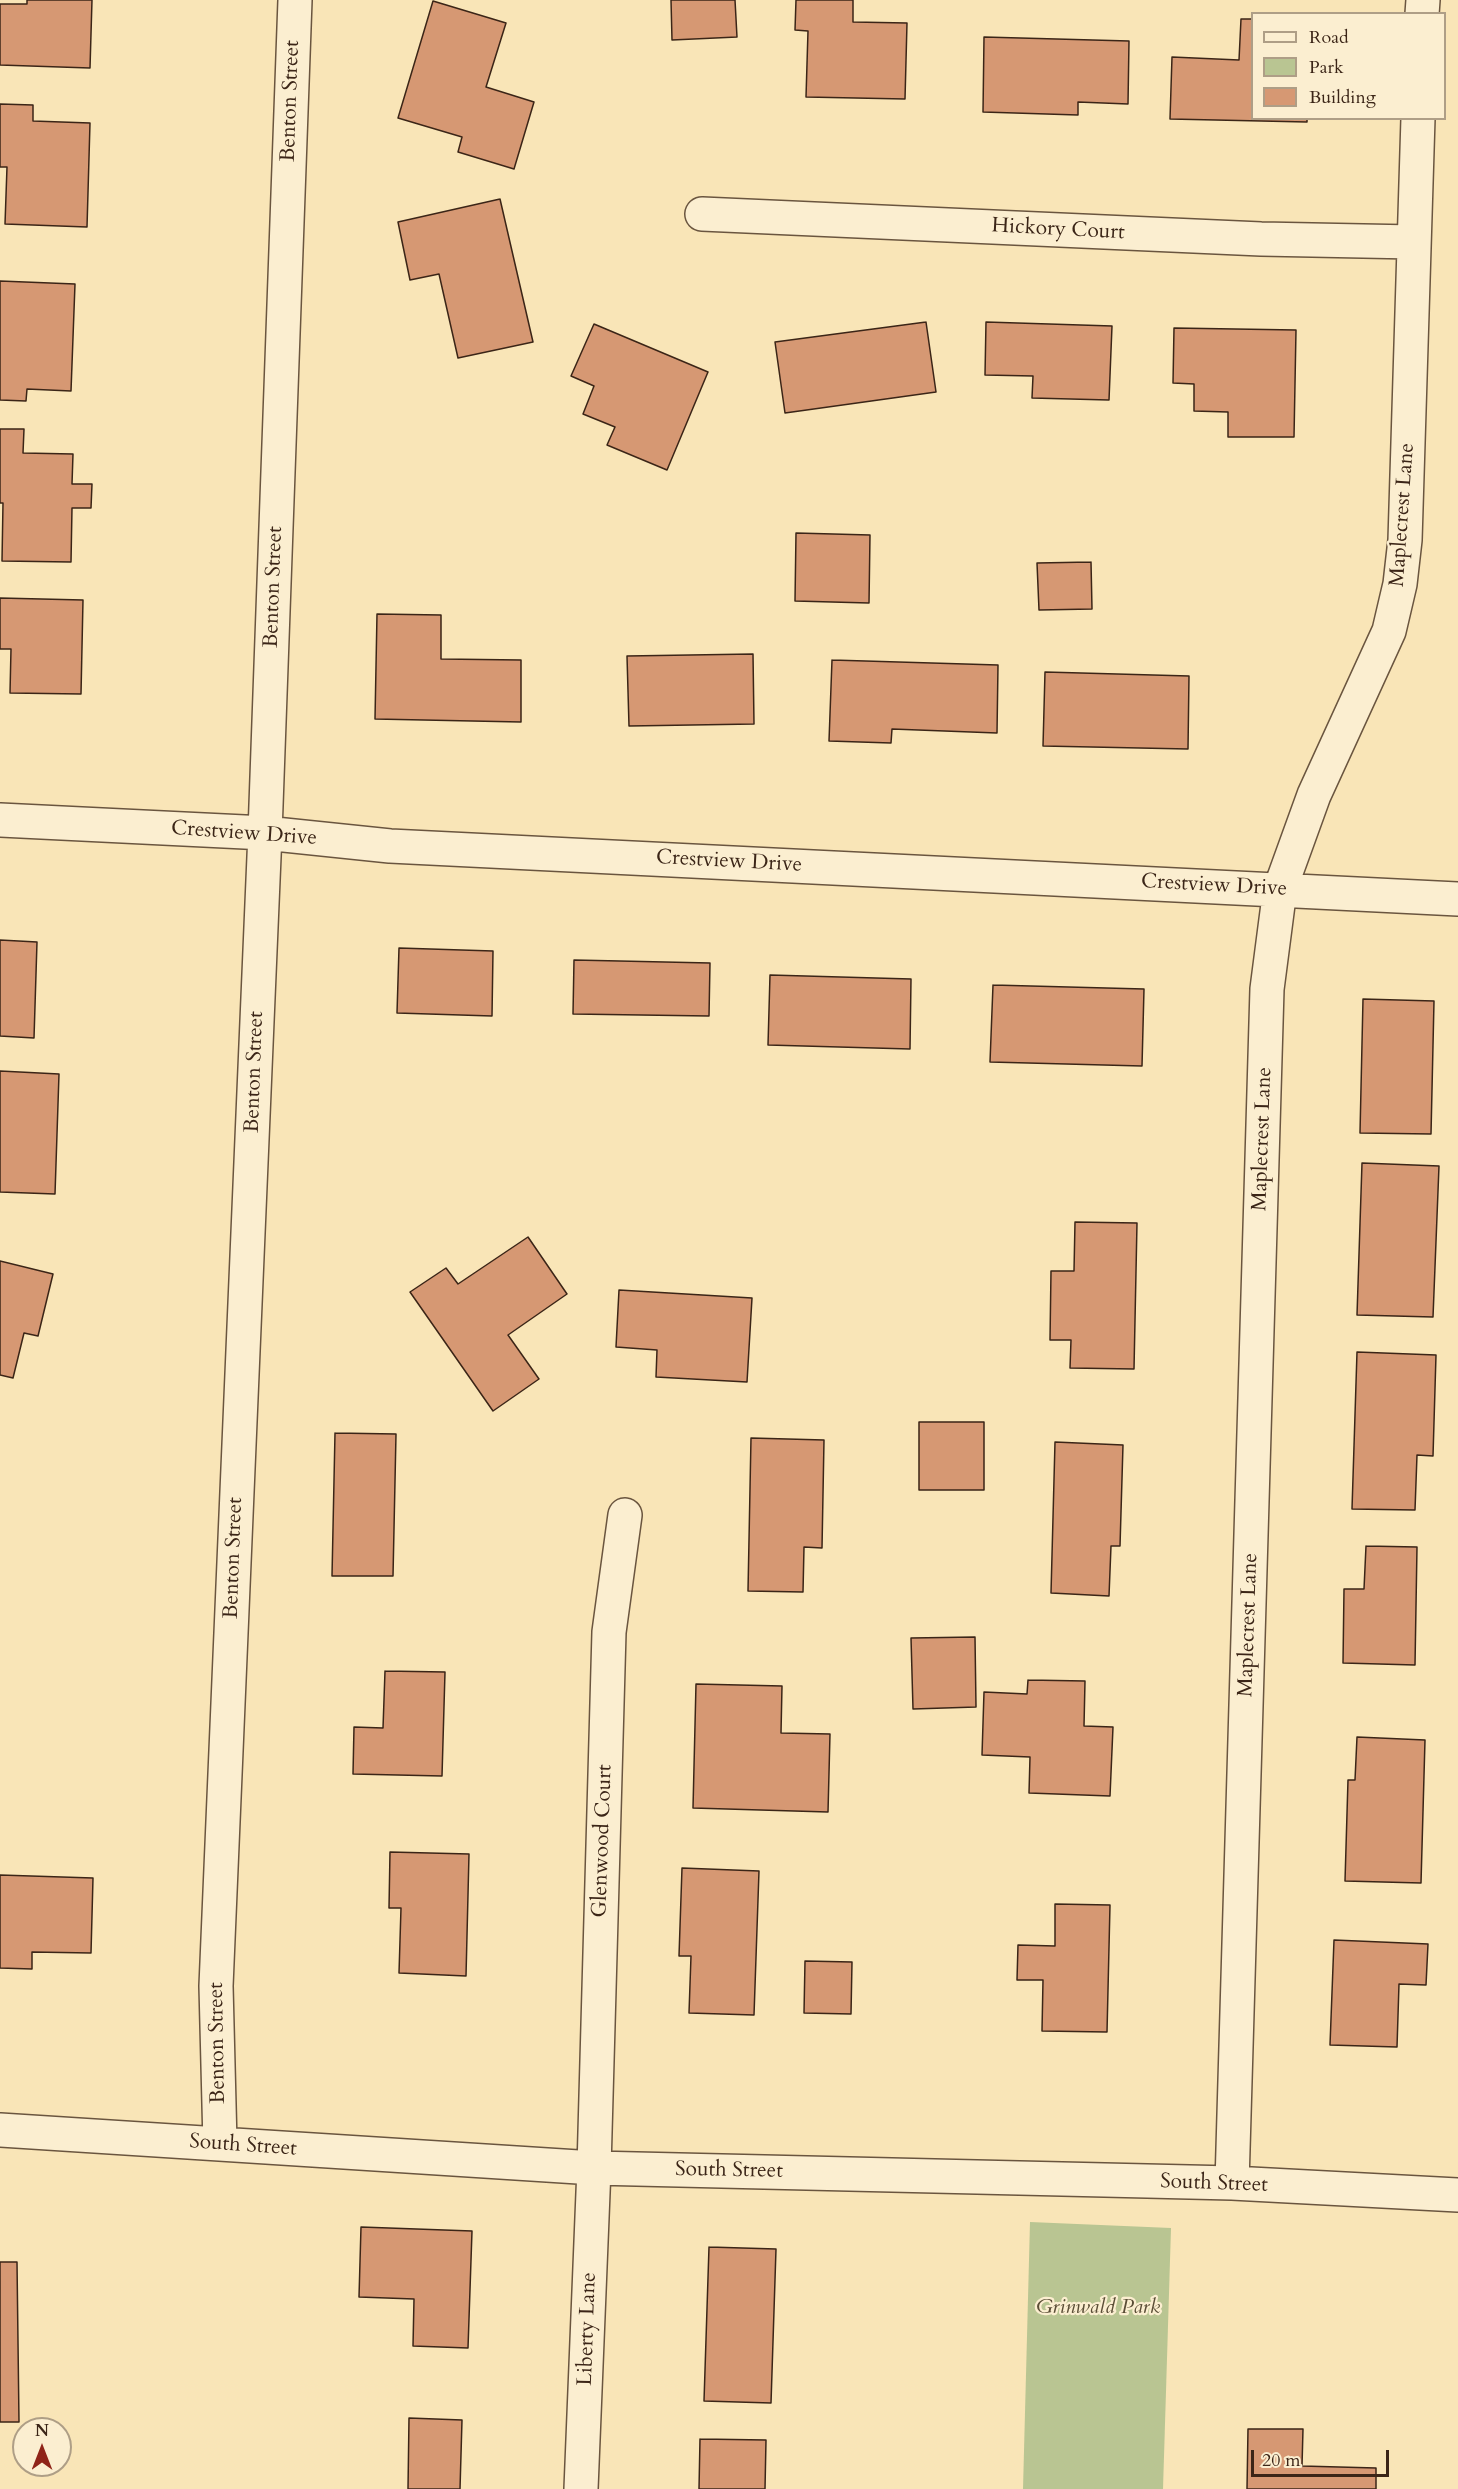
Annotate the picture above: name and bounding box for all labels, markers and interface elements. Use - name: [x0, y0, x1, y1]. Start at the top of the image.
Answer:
- legend: [1251, 12, 1446, 120]
- text: Road: [1309, 25, 1349, 50]
- street label: Benton Street: [276, 40, 306, 162]
- text: Park: [1309, 55, 1344, 80]
- text: Building: [1309, 85, 1376, 110]
- street label: Hickory Court: [991, 214, 1125, 246]
- street label: Maplecrest Lane: [1385, 442, 1421, 588]
- street label: Benton Street: [259, 526, 289, 648]
- street label: Crestview Drive: [170, 816, 318, 852]
- street label: Crestview Drive: [655, 846, 803, 878]
- street label: Crestview Drive: [1140, 870, 1288, 902]
- street label: Benton Street: [240, 1011, 270, 1133]
- street label: Maplecrest Lane: [1248, 1066, 1278, 1212]
- street label: Benton Street: [219, 1497, 249, 1619]
- street label: Maplecrest Lane: [1234, 1552, 1264, 1698]
- street label: Glenwood Court: [588, 1764, 618, 1918]
- street label: Benton Street: [204, 1982, 232, 2104]
- street label: South Street: [188, 2130, 298, 2162]
- street label: South Street: [675, 2157, 783, 2185]
- street label: South Street: [1160, 2170, 1268, 2198]
- street label: Liberty Lane: [573, 2272, 603, 2386]
- park label: Grinwald Park: [1036, 2295, 1160, 2321]
- north arrow: [12, 2417, 72, 2477]
- text: N: [35, 2420, 49, 2442]
- scale bar: [1254, 2438, 1392, 2476]
- text: 20 m: [1262, 2448, 1301, 2473]

